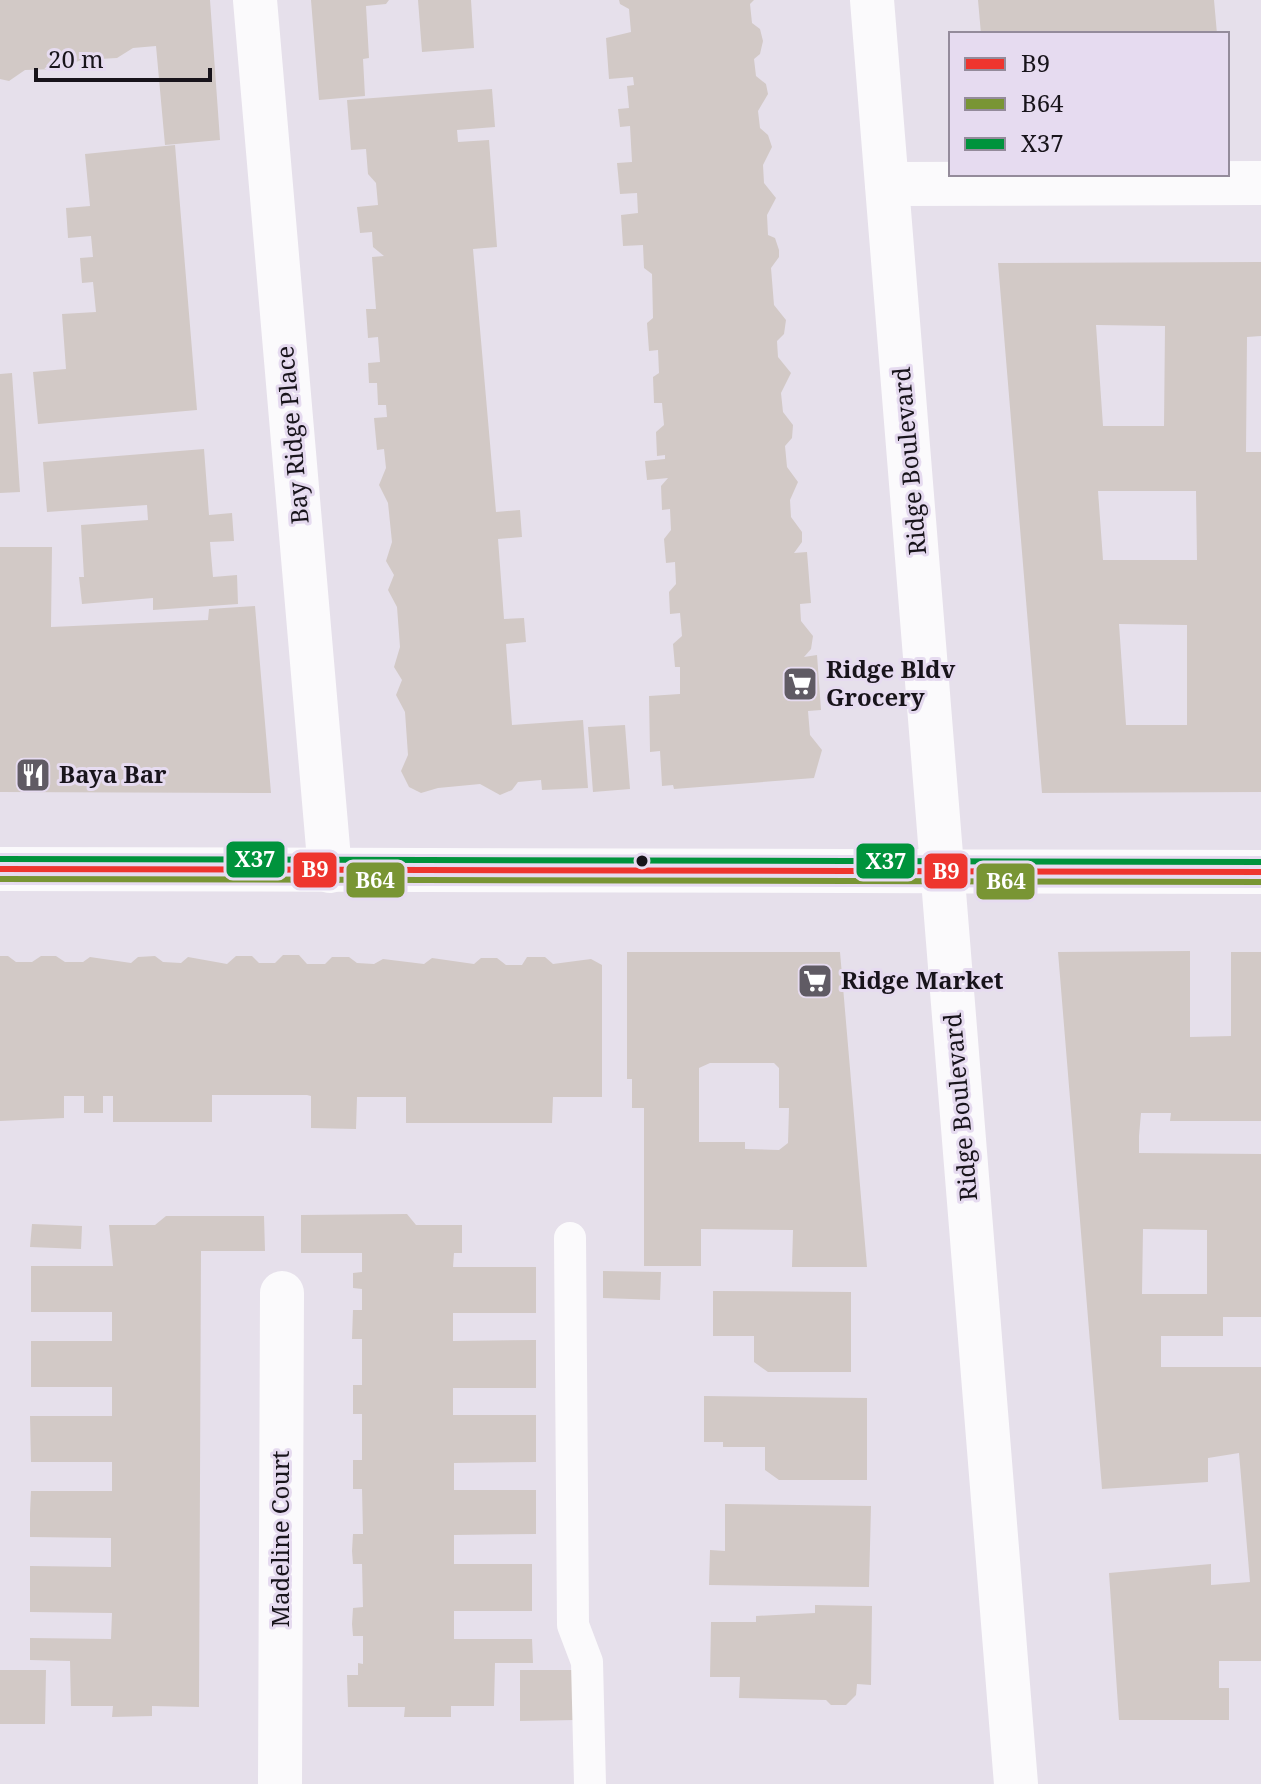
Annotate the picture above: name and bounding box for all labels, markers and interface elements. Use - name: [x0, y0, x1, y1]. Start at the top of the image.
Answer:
- scale bar: [36, 32, 210, 82]
- legend: [949, 32, 1229, 176]
- text: 20 m: [48, 42, 104, 75]
- text: B9: [1021, 46, 1050, 79]
- text: B64: [1021, 86, 1064, 119]
- text: X37: [1021, 126, 1064, 159]
- street label: Bay Ridge Place: [267, 345, 316, 526]
- street label: Ridge Boulevard: [884, 365, 933, 557]
- place label: Ridge Bldv Grocery: [826, 652, 956, 713]
- supermarket icon: Ridge Bldv Grocery: [781, 665, 819, 703]
- restaurant icon: Baya Bar: [14, 756, 52, 794]
- place label: Baya Bar: [59, 757, 167, 790]
- line badge: X37: [225, 840, 286, 879]
- line badge: X37: [855, 842, 916, 880]
- text: X37: [235, 843, 276, 873]
- text: X37: [866, 845, 907, 875]
- line badge: B9: [292, 851, 338, 889]
- line badge: B9: [923, 852, 969, 890]
- text: B9: [301, 853, 329, 883]
- unlabelled marker: [634, 853, 650, 869]
- text: B9: [932, 855, 960, 885]
- line badge: B64: [345, 861, 406, 899]
- line badge: B64: [975, 862, 1036, 901]
- text: B64: [355, 864, 395, 894]
- text: B64: [986, 865, 1026, 895]
- supermarket icon: Ridge Market: [796, 962, 834, 1000]
- place label: Ridge Market: [841, 963, 1004, 996]
- street label: Ridge Boulevard: [935, 1011, 984, 1203]
- street label: Madeline Court: [263, 1451, 296, 1627]

